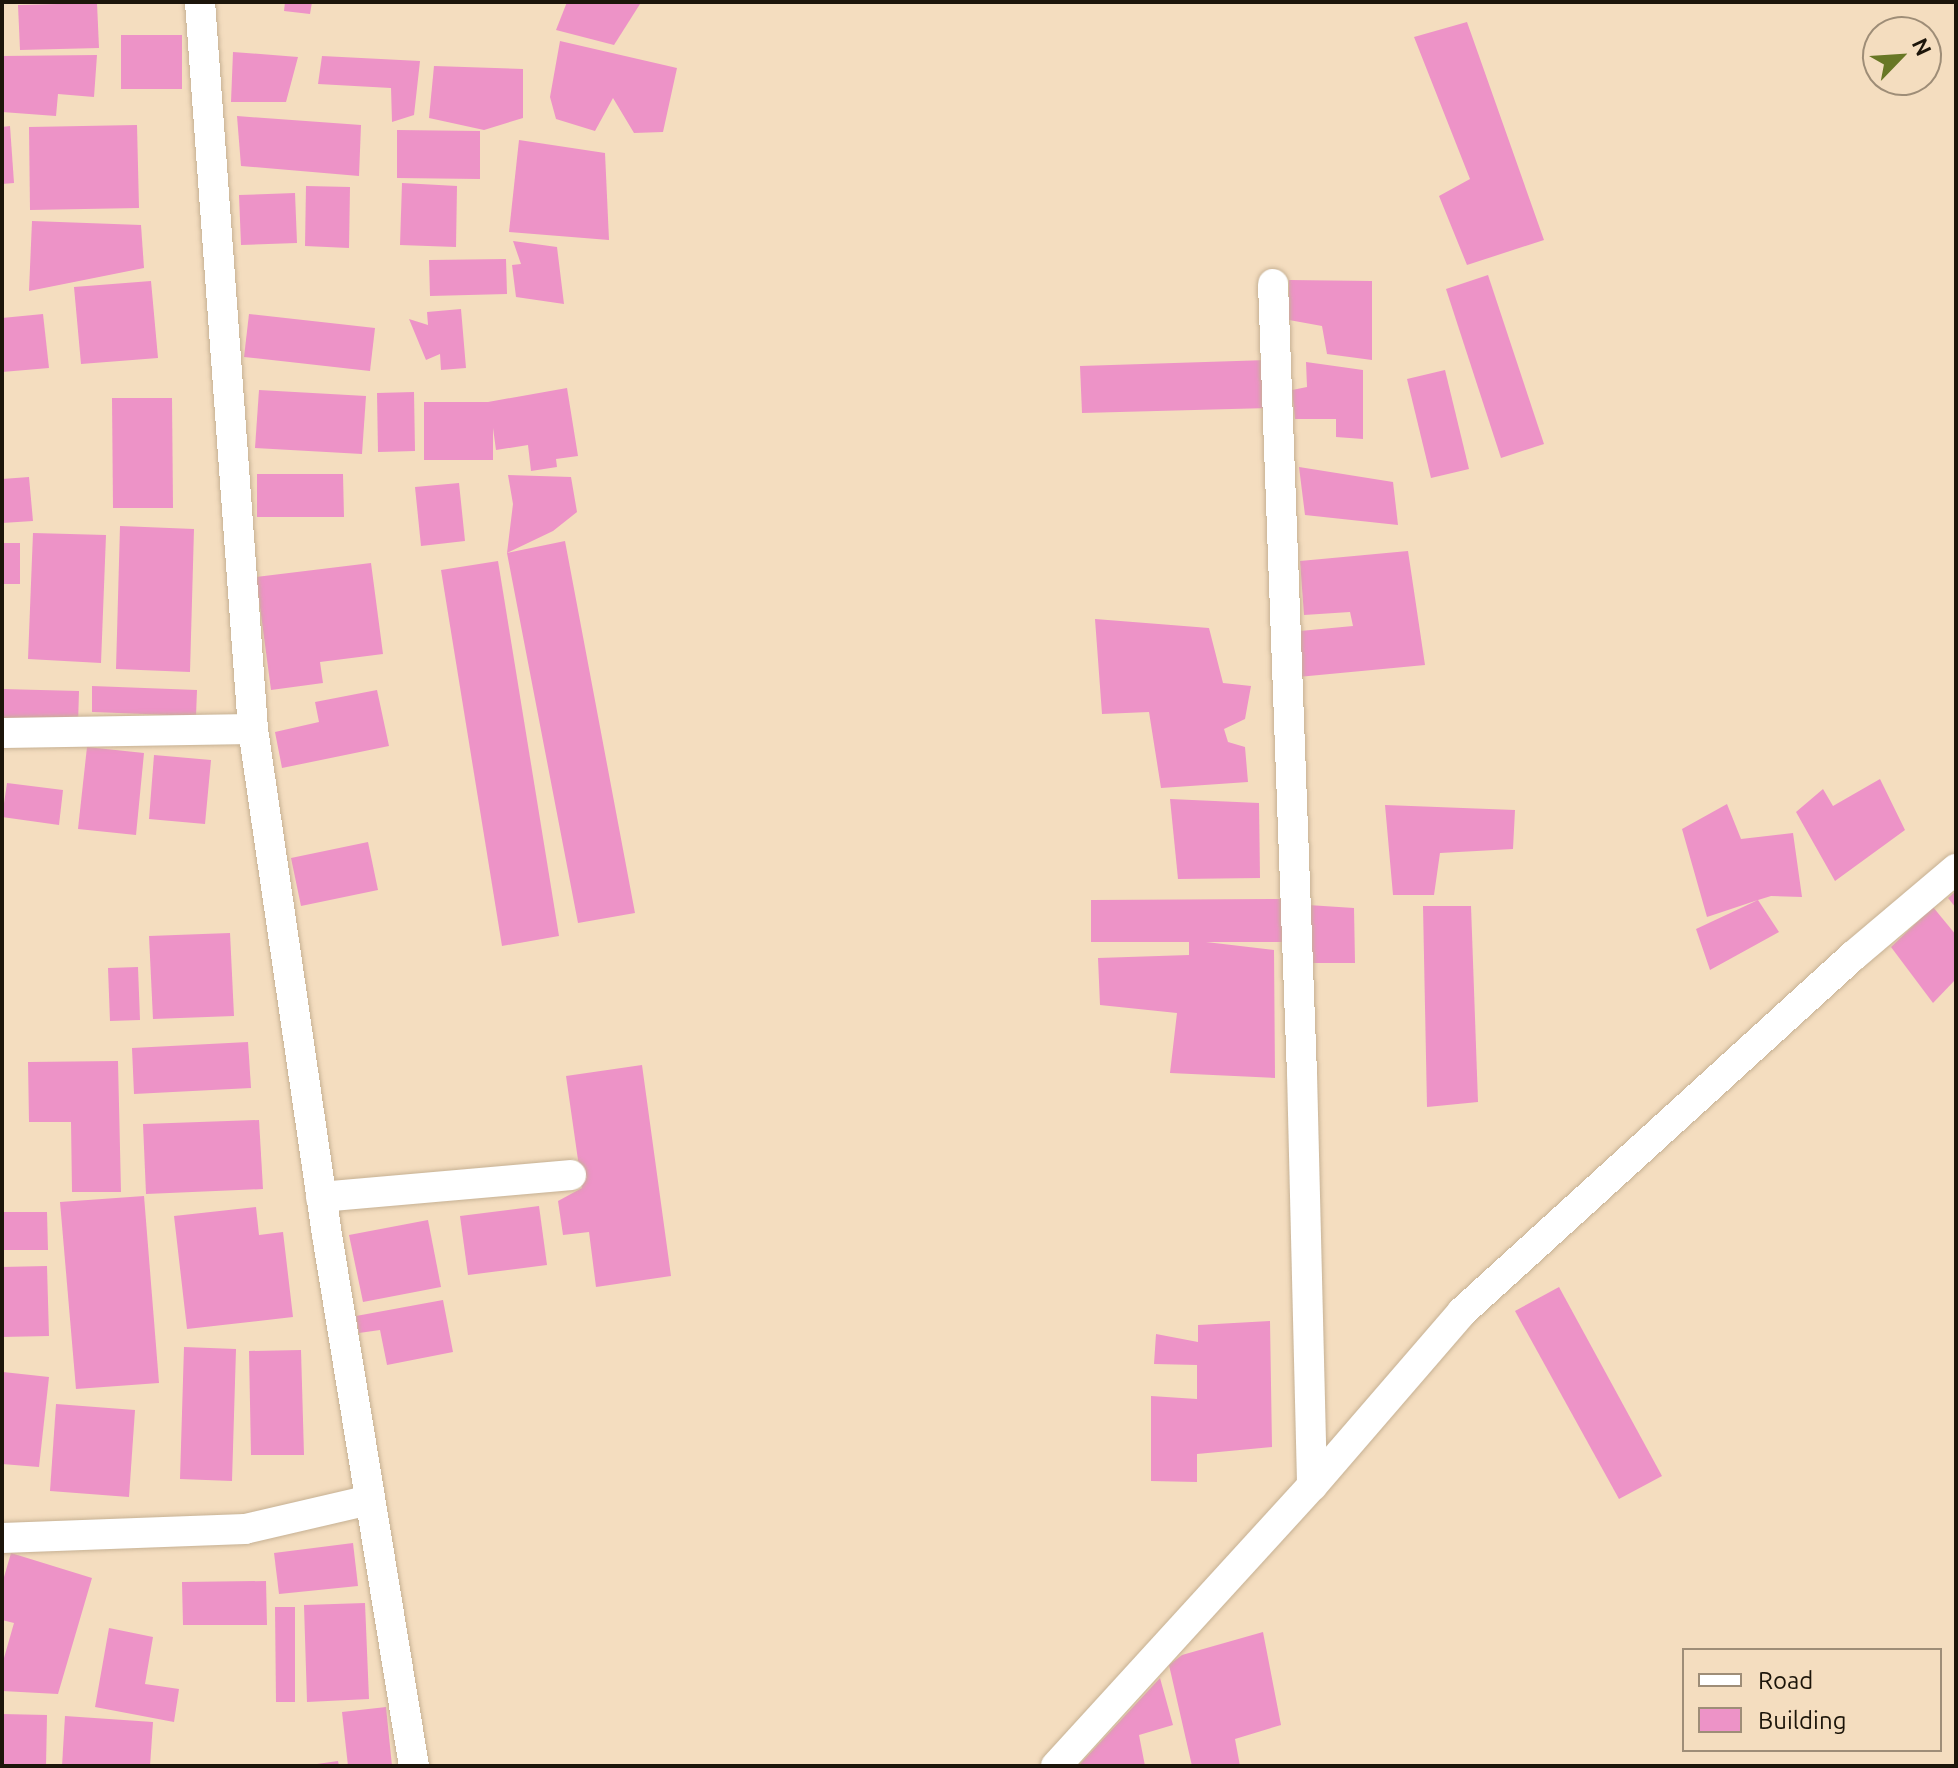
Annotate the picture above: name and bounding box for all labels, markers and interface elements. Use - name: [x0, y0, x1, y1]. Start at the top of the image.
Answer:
- north arrow: [1862, 16, 1942, 96]
- text: N: [1908, 34, 1937, 59]
- legend: [1682, 1648, 1942, 1752]
- text: Road: [1758, 1667, 1813, 1694]
- text: Building: [1758, 1707, 1846, 1734]

